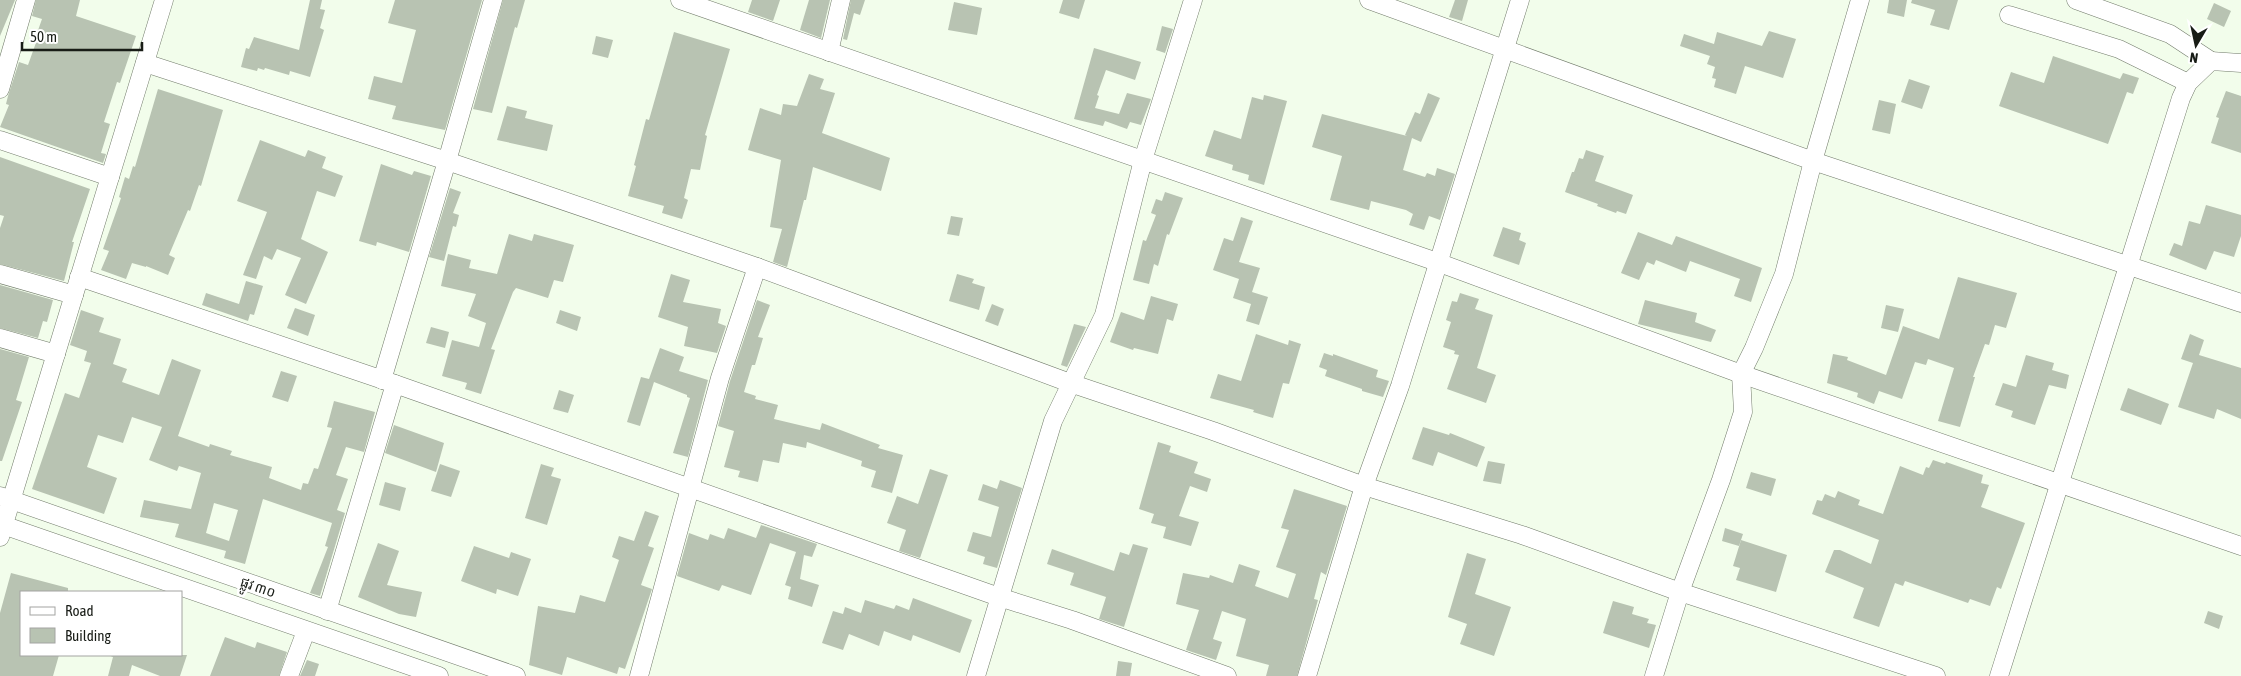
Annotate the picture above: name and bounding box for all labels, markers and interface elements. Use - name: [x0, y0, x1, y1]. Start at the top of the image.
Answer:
- scale bar: [22, 20, 142, 52]
- north arrow: [2171, 20, 2221, 70]
- text: 50 m: [30, 28, 57, 45]
- text: N: [2189, 49, 2199, 66]
- street label: ផ្លូវ ៣០: [237, 574, 278, 604]
- legend: [20, 591, 182, 656]
- text: Road: [65, 602, 94, 619]
- text: Building: [65, 627, 111, 644]

